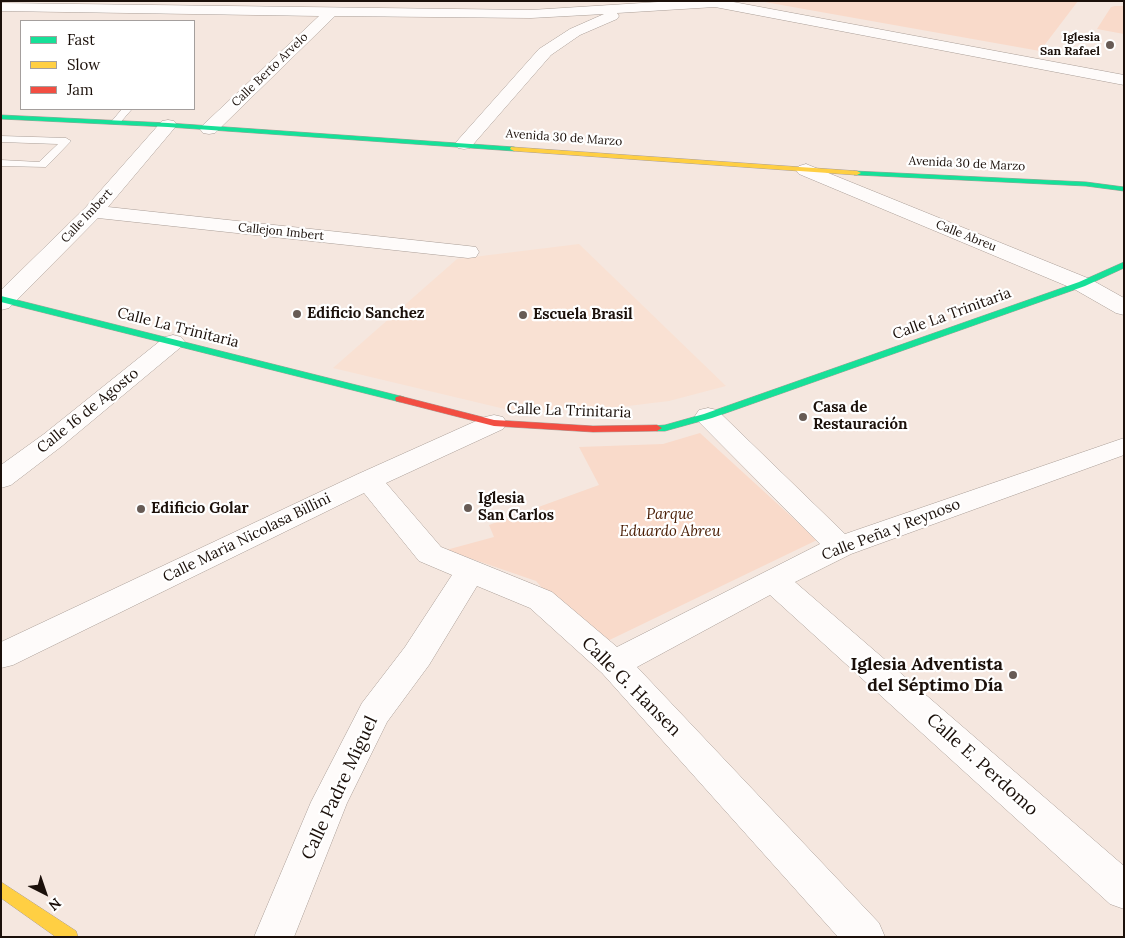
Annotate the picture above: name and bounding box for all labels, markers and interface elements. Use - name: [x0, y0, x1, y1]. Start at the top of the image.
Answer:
- legend: [20, 20, 195, 110]
- text: Fast: [67, 30, 95, 49]
- street label: Calle Berto Arvelo: [229, 30, 311, 110]
- place label: Iglesia San Rafael: [1040, 31, 1100, 59]
- marker: Iglesia San Rafael: [1104, 39, 1116, 51]
- text: Slow: [67, 55, 100, 74]
- text: Jam: [67, 80, 94, 99]
- street label: Avenida 30 de Marzo: [505, 127, 623, 149]
- street label: Avenida 30 de Marzo: [908, 154, 1026, 174]
- street label: Calle Imbert: [58, 186, 116, 246]
- street label: Calle Abreu: [934, 217, 998, 255]
- street label: Callejon Imbert: [237, 220, 325, 244]
- street label: Calle La Trinitaria: [890, 284, 1014, 344]
- street label: Calle La Trinitaria: [115, 304, 241, 352]
- place label: Edificio Sanchez: [307, 305, 425, 323]
- place label: Escuela Brasil: [533, 306, 633, 324]
- marker: Edificio Sanchez: [291, 308, 303, 320]
- marker: Escuela Brasil: [517, 309, 529, 321]
- street label: Calle 16 de Agosto: [34, 365, 142, 457]
- place label: Casa de Restauración: [813, 399, 907, 434]
- street label: Calle La Trinitaria: [506, 400, 632, 422]
- marker: Casa de Restauración: [797, 411, 809, 423]
- street label: Calle Maria Nicolasa Billini: [160, 490, 334, 586]
- place label: Iglesia San Carlos: [478, 490, 554, 525]
- street label: Calle Peña y Reynoso: [819, 495, 963, 565]
- place label: Edificio Golar: [151, 500, 249, 518]
- marker: Iglesia San Carlos: [462, 502, 474, 514]
- marker: Edificio Golar: [135, 503, 147, 515]
- park label: Parque Eduardo Abreu: [619, 506, 721, 541]
- street label: Calle G. Hansen: [577, 633, 685, 741]
- place label: Iglesia Adventista del Séptimo Día: [851, 654, 1003, 696]
- marker: Iglesia Adventista del Séptimo Día: [1007, 669, 1019, 681]
- street label: Calle E. Perdomo: [922, 709, 1042, 821]
- street label: Calle Padre Miguel: [297, 713, 383, 863]
- north arrow: [20, 868, 70, 918]
- text: N: [45, 894, 65, 915]

